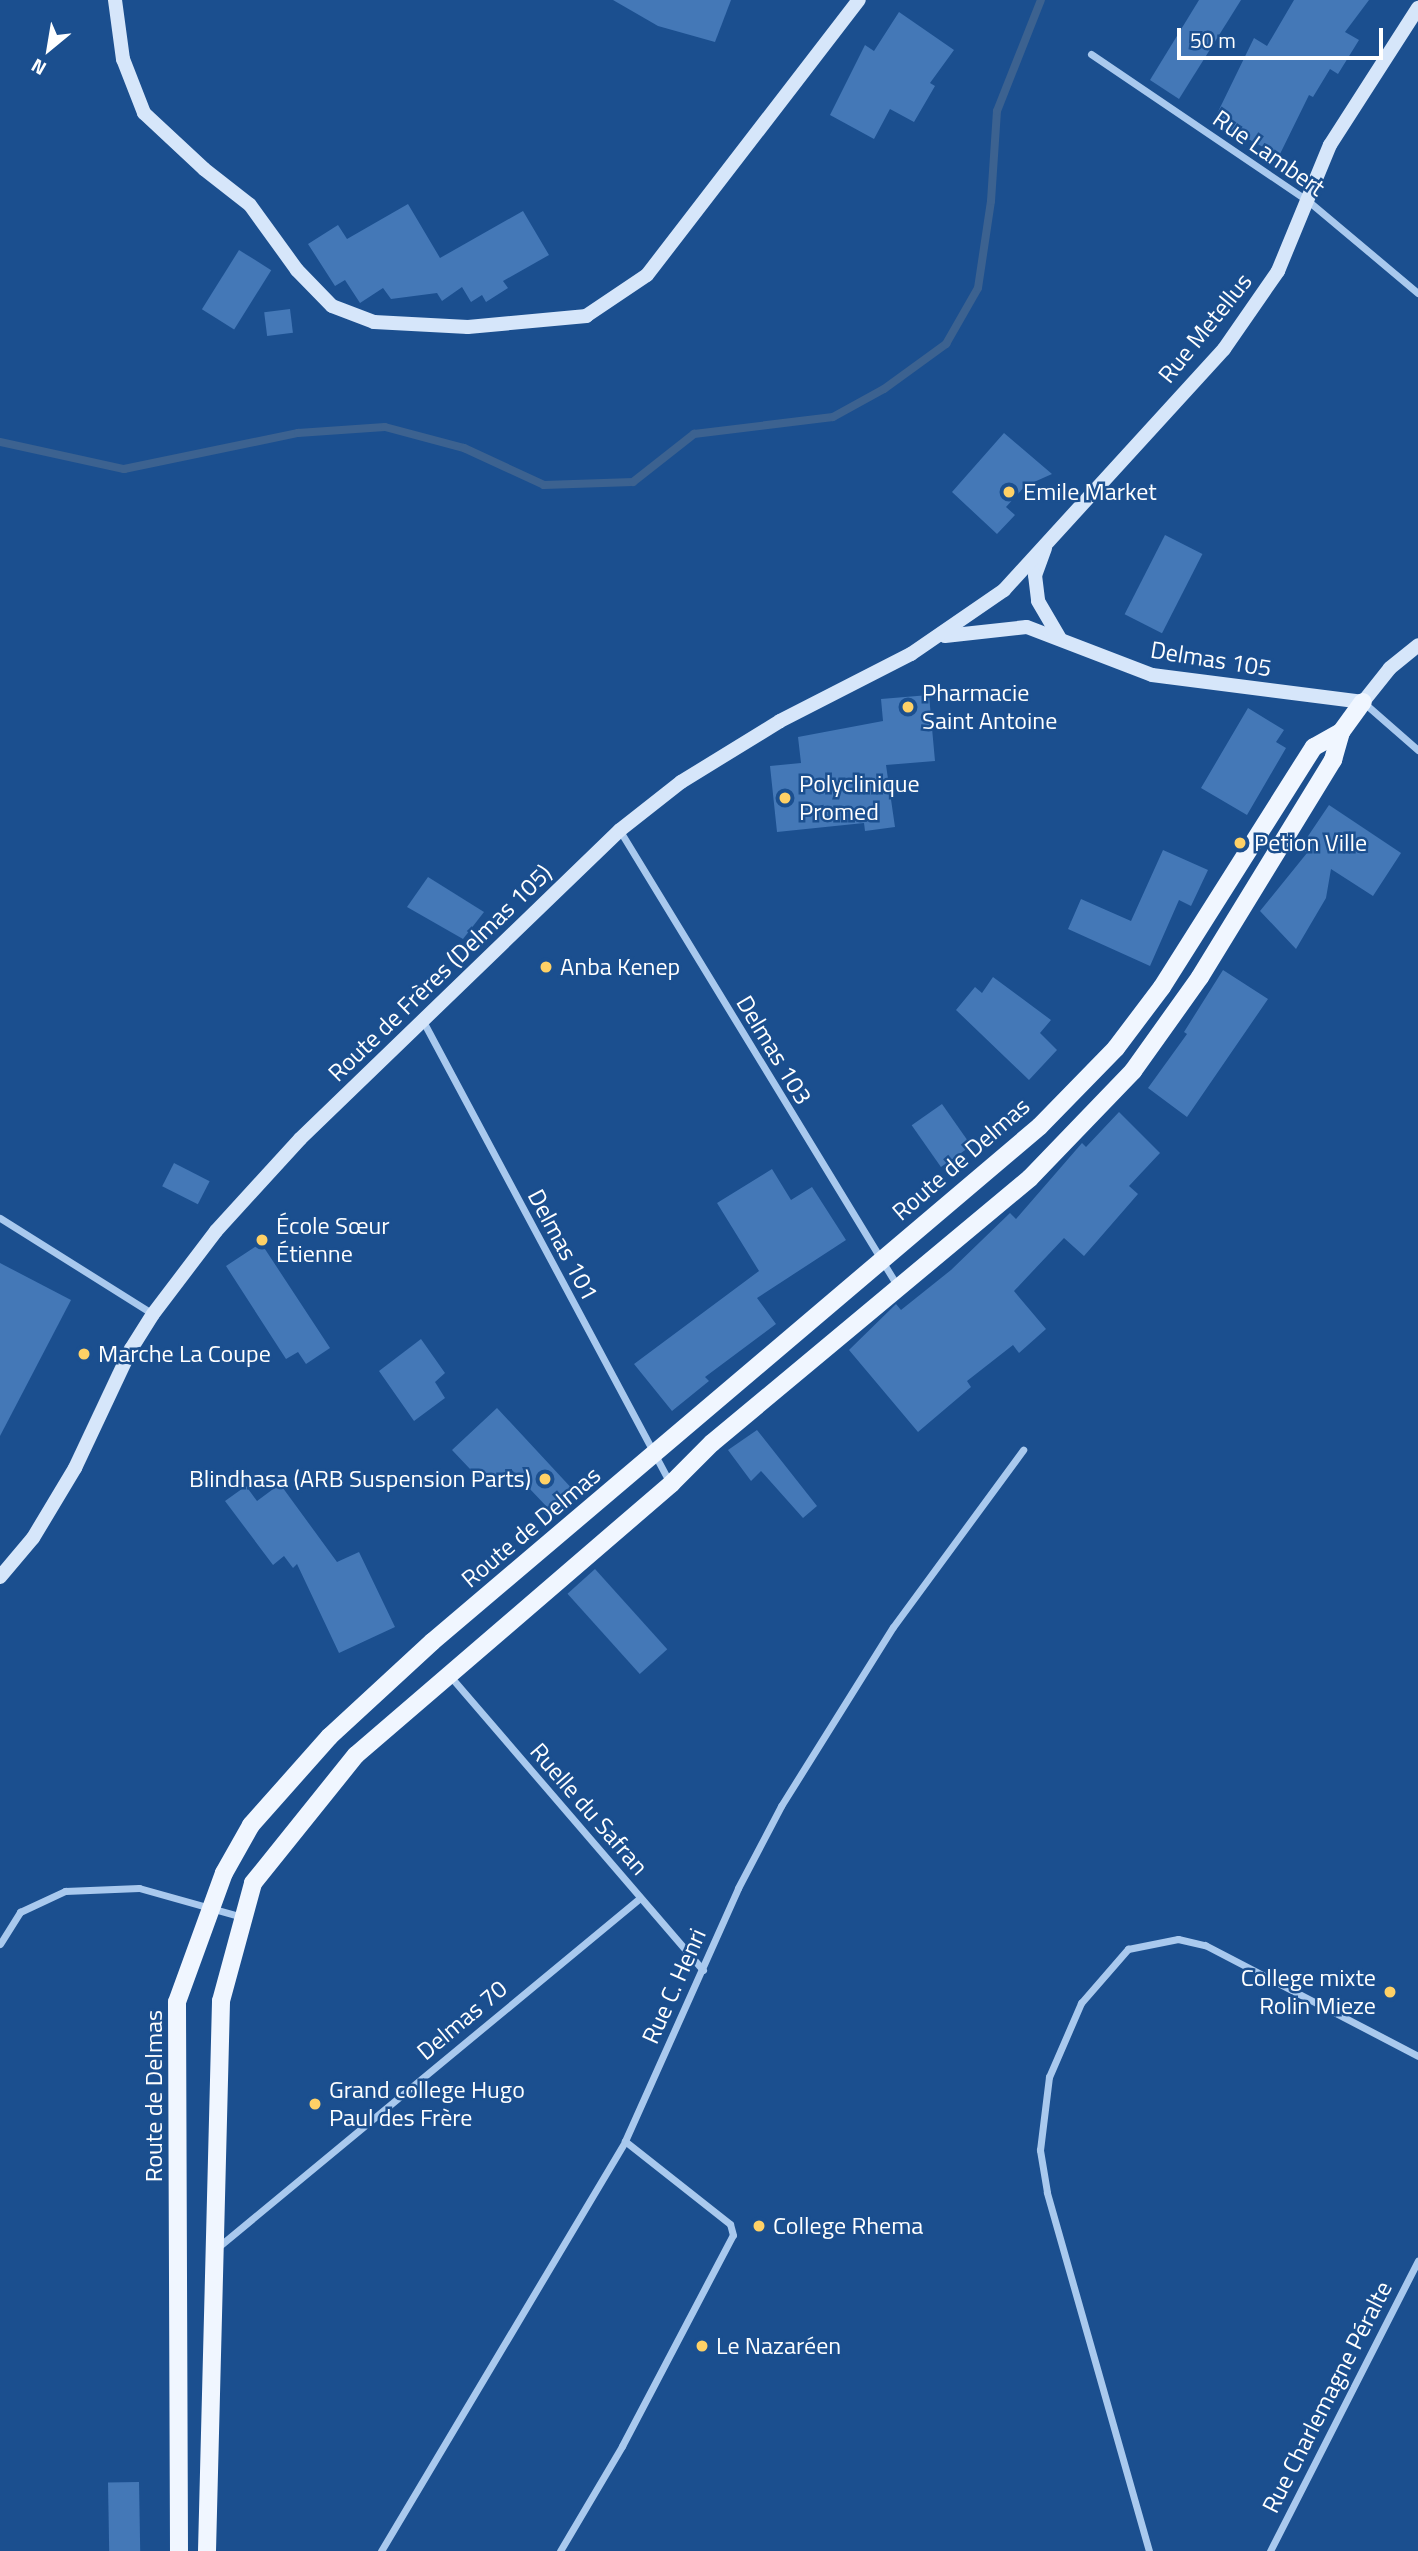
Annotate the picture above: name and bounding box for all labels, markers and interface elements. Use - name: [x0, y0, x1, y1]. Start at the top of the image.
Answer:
- north arrow: [14, 14, 84, 84]
- scale bar: [1180, 14, 1386, 58]
- text: 50 m: [1190, 24, 1236, 56]
- text: N: [25, 52, 51, 83]
- street label: Rue Lambert: [1208, 104, 1330, 202]
- street label: Rue Metellus: [1152, 267, 1258, 389]
- place label: Emile Market: [1023, 478, 1157, 506]
- marker: Emile Market: [1001, 484, 1017, 500]
- street label: Delmas 105: [1149, 635, 1273, 683]
- place label: Pharmacie Saint Antoine: [922, 679, 1057, 735]
- marker: Pharmacie Saint Antoine: [900, 699, 916, 715]
- place label: Polyclinique Promed: [799, 770, 920, 826]
- marker: Polyclinique Promed: [777, 790, 793, 806]
- place label: Petion Ville: [1254, 829, 1367, 857]
- marker: Petion Ville: [1232, 835, 1248, 851]
- street label: Route de Frères (Delmas 105): [322, 859, 558, 1087]
- place label: Anba Kenep: [560, 953, 680, 981]
- marker: Anba Kenep: [538, 959, 554, 975]
- street label: Delmas 103: [730, 990, 818, 1110]
- street label: Route de Delmas: [887, 1092, 1035, 1226]
- street label: Delmas 101: [522, 1184, 604, 1306]
- place label: École Sœur Étienne: [276, 1212, 390, 1268]
- marker: École Sœur Étienne: [254, 1232, 270, 1248]
- place label: Marche La Coupe: [98, 1340, 271, 1368]
- marker: Marche La Coupe: [76, 1346, 92, 1362]
- street label: Route de Delmas: [456, 1461, 606, 1593]
- place label: Blindhasa (ARB Suspension Parts): [189, 1465, 531, 1493]
- marker: Blindhasa (ARB Suspension Parts): [537, 1471, 553, 1487]
- street label: Ruelle du Safran: [524, 1737, 654, 1881]
- street label: Rue C. Henri: [636, 1924, 712, 2048]
- place label: College mixte Rolin Mieze: [1241, 1964, 1376, 2020]
- street label: Delmas 70: [411, 1974, 513, 2066]
- marker: College mixte Rolin Mieze: [1382, 1984, 1398, 2000]
- street label: Route de Delmas: [140, 2010, 168, 2182]
- place label: Grand college Hugo Paul des Frère: [329, 2076, 525, 2132]
- marker: Grand college Hugo Paul des Frère: [307, 2096, 323, 2112]
- place label: College Rhema: [773, 2212, 923, 2240]
- marker: College Rhema: [751, 2218, 767, 2234]
- street label: Rue Charlemagne Péralte: [1256, 2276, 1398, 2518]
- place label: Le Nazaréen: [716, 2332, 841, 2360]
- marker: Le Nazaréen: [694, 2338, 710, 2354]

